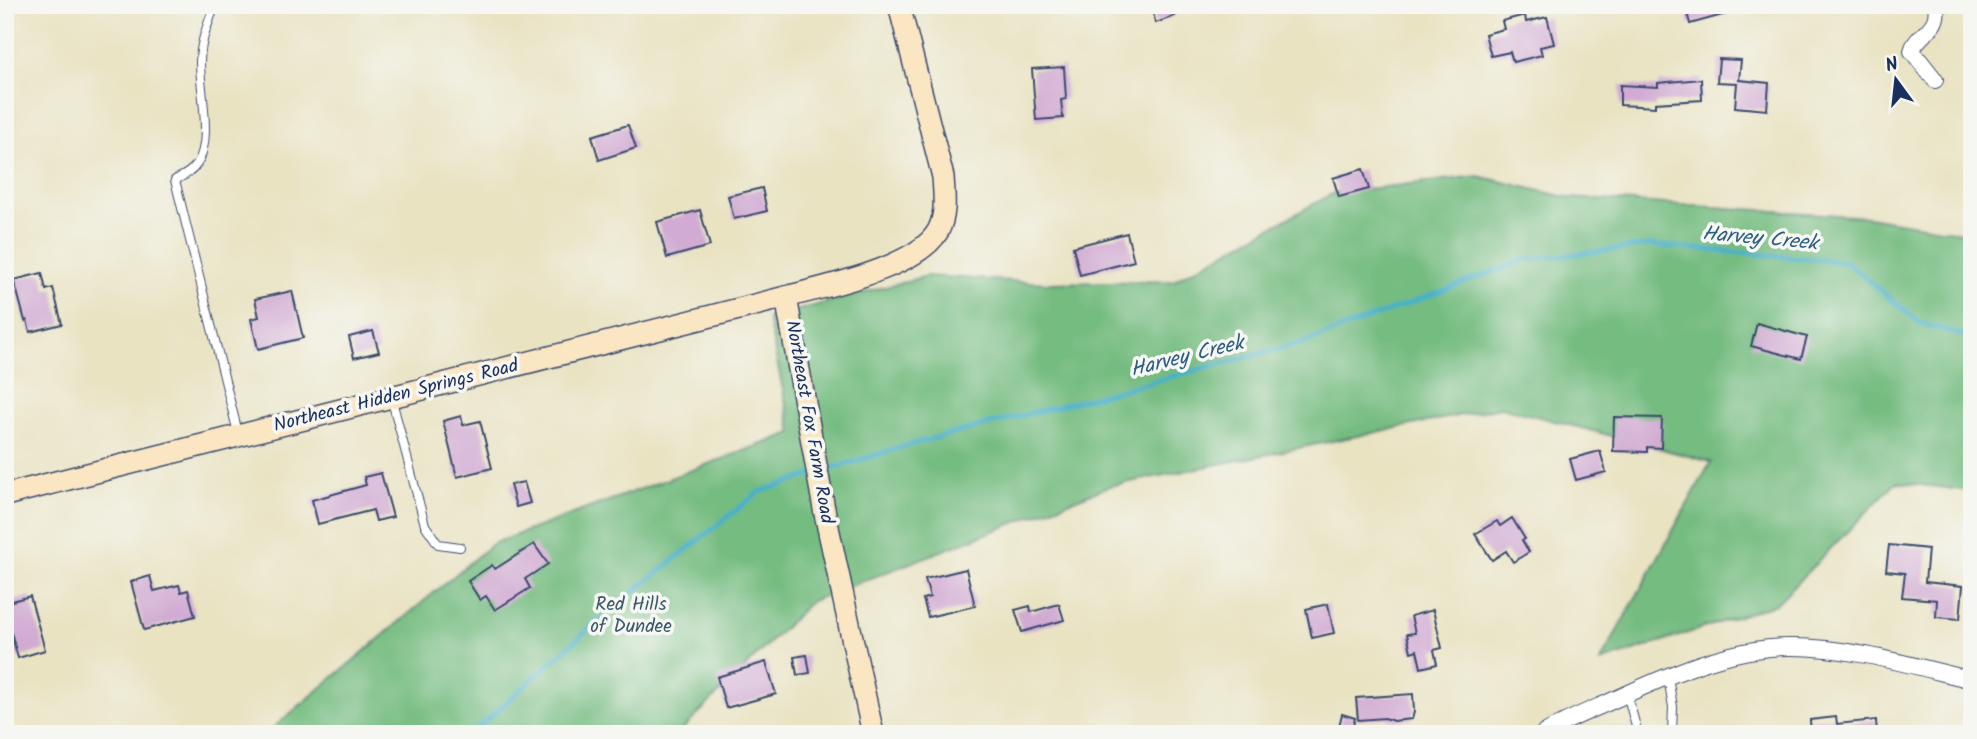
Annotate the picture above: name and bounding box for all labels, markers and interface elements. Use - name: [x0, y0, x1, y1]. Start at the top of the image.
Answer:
- north arrow: [1862, 46, 1932, 116]
- text: N: [1882, 49, 1902, 82]
- water label: Harvey Creek: [1701, 218, 1822, 261]
- street label: Northeast Fox Farm Road: [776, 318, 842, 527]
- water label: Harvey Creek: [1127, 326, 1250, 387]
- street label: Northeast Hidden Springs Road: [270, 351, 522, 441]
- park label: Red Hills of Dundee: [590, 590, 672, 642]

